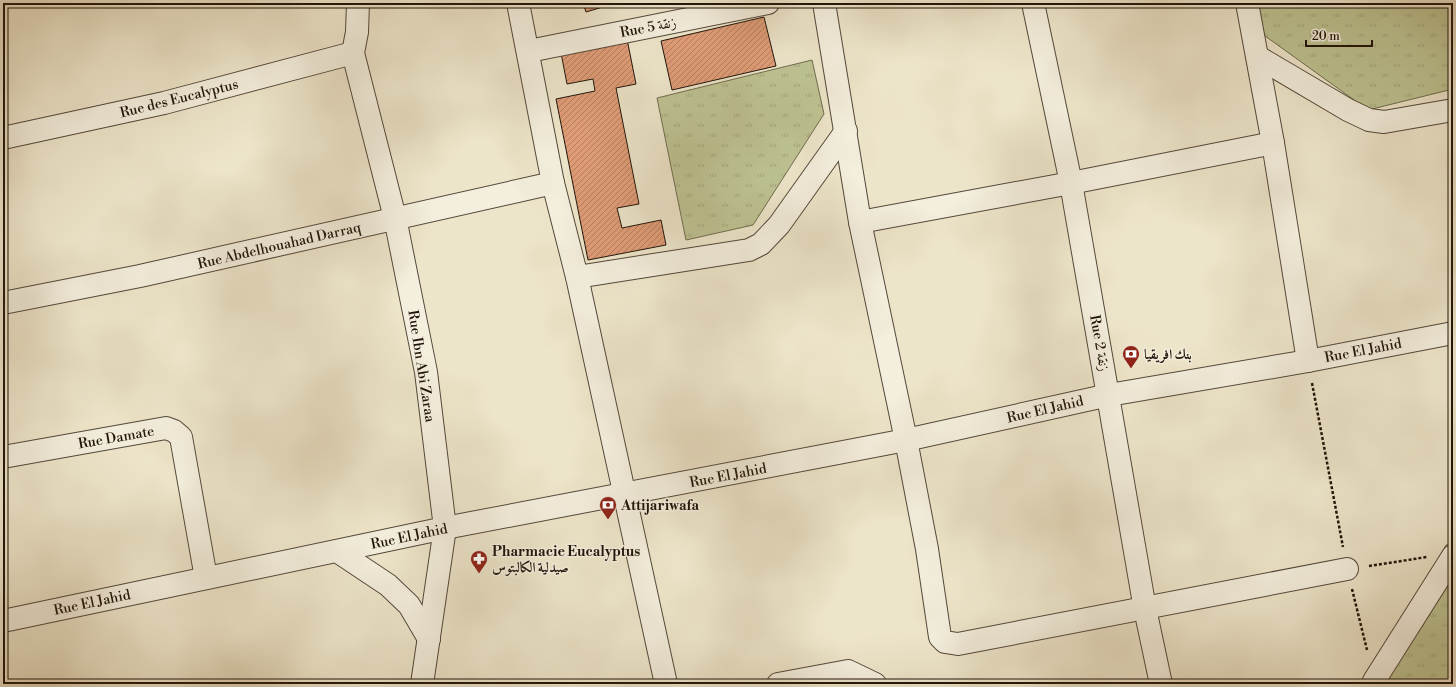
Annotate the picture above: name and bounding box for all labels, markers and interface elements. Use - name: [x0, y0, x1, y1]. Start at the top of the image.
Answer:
- street label: Rue 5 زنقة: [618, 14, 678, 42]
- scale bar: [1306, 22, 1372, 48]
- text: 20 m: [1312, 29, 1340, 44]
- street label: Rue des Eucalyptus: [118, 76, 240, 122]
- street label: Rue Abdelhouahad Darraq: [196, 218, 363, 274]
- street label: Rue Ibn Abi Zaraa: [403, 309, 439, 424]
- street label: Rue 2 زنقة: [1085, 313, 1113, 373]
- street label: Rue El Jahid: [1323, 335, 1403, 367]
- bank icon: بنك افريقيا: [1121, 344, 1141, 369]
- place label: بنك افريقيا: [1144, 346, 1192, 364]
- street label: Rue El Jahid: [1005, 392, 1085, 428]
- street label: Rue Damate: [77, 422, 156, 454]
- street label: Rue El Jahid: [688, 460, 768, 492]
- bank icon: Attijariwafa: [598, 495, 618, 520]
- place label: Attijariwafa: [620, 497, 699, 515]
- street label: Rue El Jahid: [369, 520, 449, 554]
- place label: Pharmacie Eucalyptus صيدلية الكالبتوس: [492, 543, 640, 577]
- pharmacy icon: Pharmacie Eucalyptus صيدلية الكالبتوس: [469, 549, 489, 574]
- street label: Rue El Jahid: [52, 586, 132, 620]

